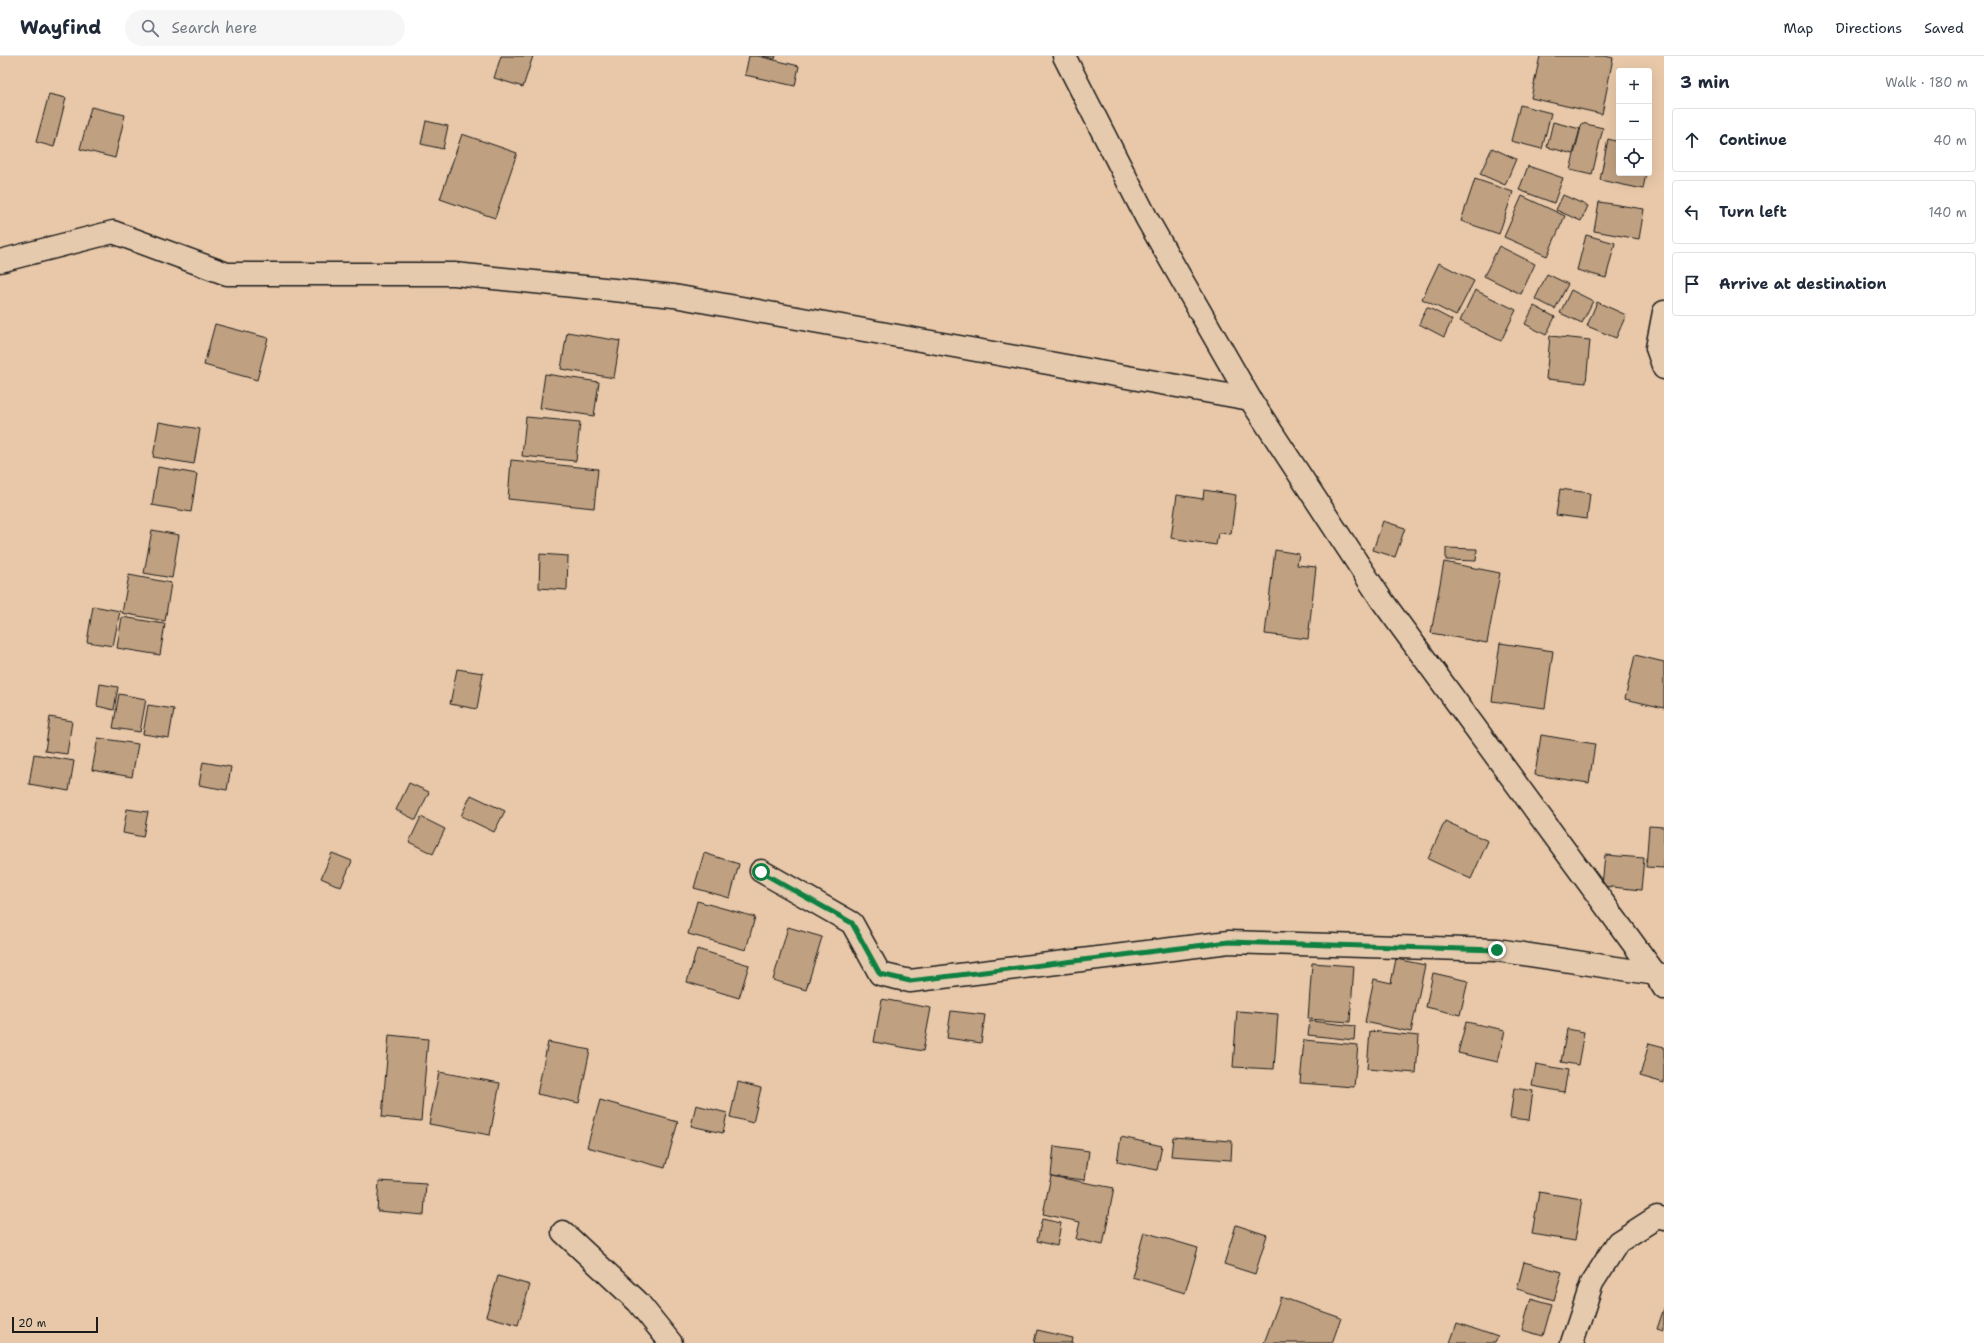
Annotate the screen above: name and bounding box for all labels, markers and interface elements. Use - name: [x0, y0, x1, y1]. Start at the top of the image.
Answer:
- search box: [125, 10, 405, 46]
- text: Wayfind: [20, 15, 101, 40]
- icon: search: [139, 17, 161, 39]
- text: Search here: [171, 18, 257, 38]
- text: Map: [1784, 19, 1814, 37]
- text: Directions: [1836, 19, 1902, 37]
- text: Saved: [1924, 19, 1964, 37]
- map controls: [1616, 68, 1652, 176]
- button: +: [1616, 68, 1652, 104]
- text: 3 min: [1680, 71, 1730, 93]
- text: Walk · 180 m: [1885, 74, 1968, 91]
- button: −: [1616, 104, 1652, 140]
- icon: ahead: [1681, 129, 1703, 151]
- text: Continue: [1719, 130, 1787, 150]
- text: 40 m: [1933, 132, 1967, 149]
- button: locate: [1616, 140, 1652, 176]
- icon: left: [1681, 201, 1703, 223]
- text: Turn left: [1719, 202, 1787, 222]
- text: 140 m: [1928, 204, 1967, 221]
- icon: arrive: [1681, 273, 1703, 295]
- text: Arrive at destination: [1719, 274, 1887, 294]
- route start: [752, 863, 770, 881]
- route end: [1488, 941, 1506, 959]
- scale bar: [12, 1315, 98, 1334]
- text: 20 m: [18, 1316, 46, 1331]

